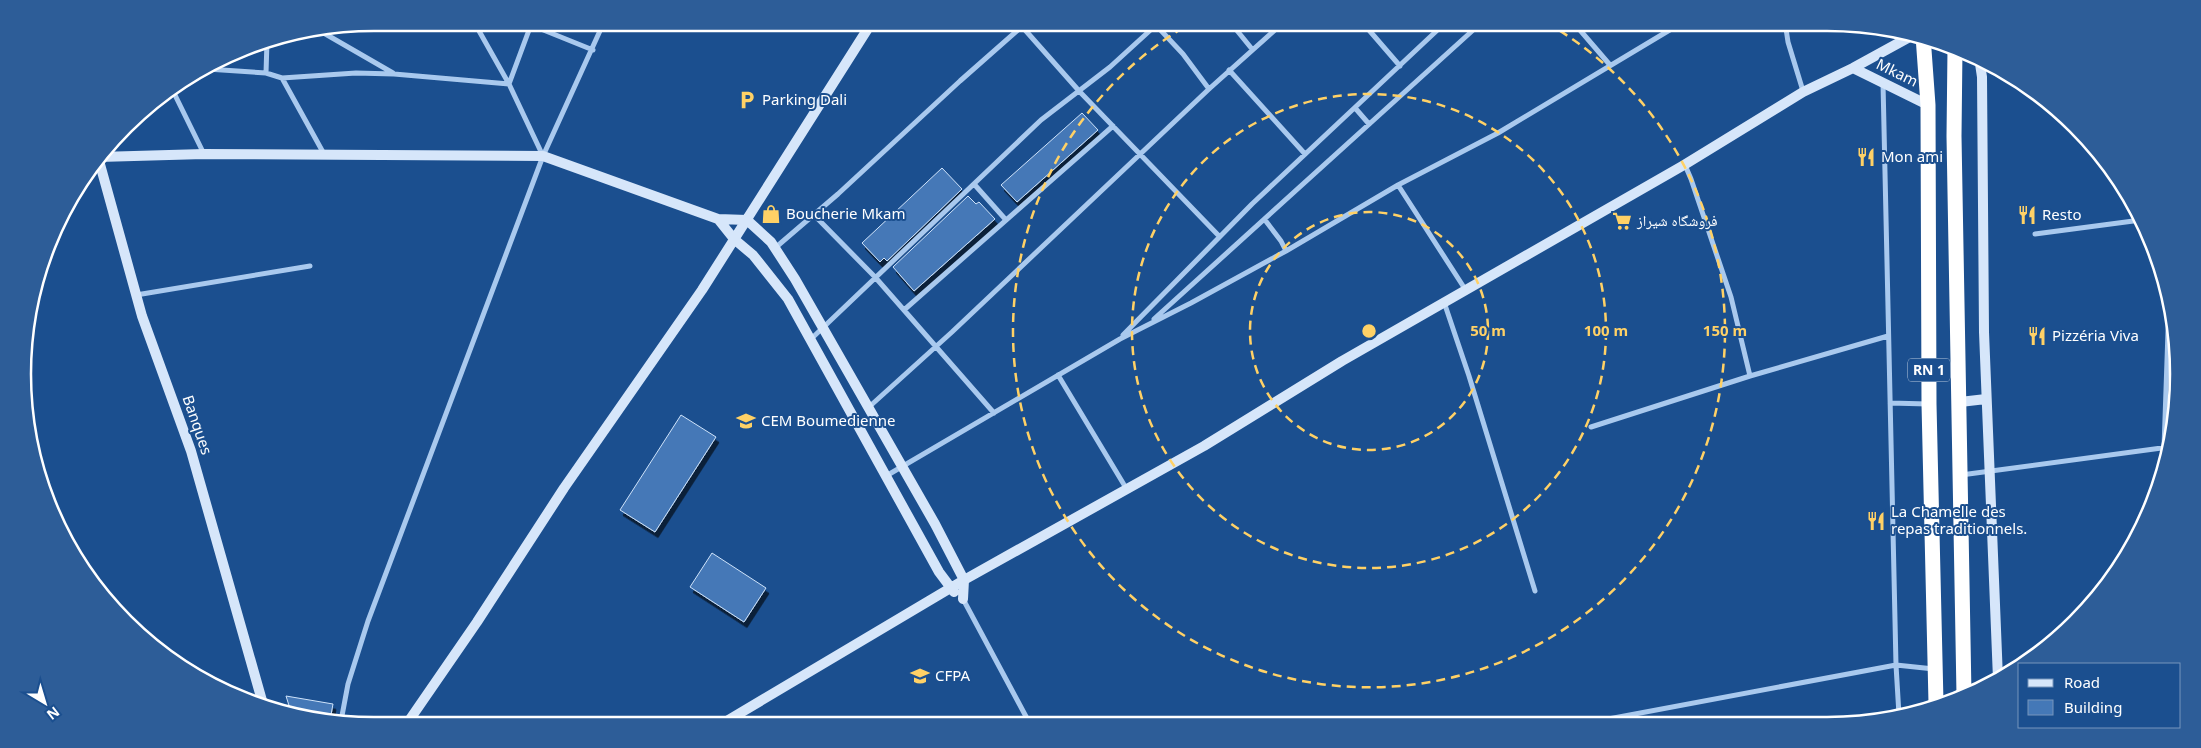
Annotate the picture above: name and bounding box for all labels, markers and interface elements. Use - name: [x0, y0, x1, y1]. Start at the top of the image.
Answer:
- street label: Mkam: [1873, 53, 1922, 91]
- parking icon: Parking Dali: [736, 89, 758, 111]
- place label: Parking Dali: [762, 89, 847, 109]
- restaurant icon: Mon ami: [1855, 146, 1877, 168]
- place label: Mon ami: [1881, 146, 1943, 166]
- shop icon: Boucherie Mkam: [760, 203, 782, 225]
- place label: Boucherie Mkam: [786, 203, 906, 223]
- restaurant icon: Resto: [2016, 204, 2038, 226]
- place label: Resto: [2042, 204, 2081, 224]
- supermarket icon: فروشگاه شيراز: [1611, 210, 1633, 232]
- place label: فروشگاه شيراز: [1636, 210, 1718, 230]
- text: 50 m: [1470, 320, 1506, 340]
- text: 100 m: [1584, 320, 1628, 340]
- text: 150 m: [1703, 320, 1747, 340]
- centre of rings: [1360, 322, 1378, 340]
- restaurant icon: Pizzéria Viva: [2026, 325, 2048, 347]
- place label: Pizzéria Viva: [2052, 325, 2139, 345]
- road number: RN 1: [1908, 358, 1950, 382]
- street label: Banques: [178, 392, 217, 457]
- school or university icon: CEM Boumedienne: [735, 410, 757, 432]
- place label: CEM Boumedienne: [761, 410, 895, 430]
- place label: La Chamelle des repas traditionnels.: [1891, 501, 2027, 538]
- restaurant icon: La Chamelle des repas traditionnels.: [1865, 510, 1887, 532]
- legend: [2018, 663, 2181, 728]
- school or university icon: CFPA: [909, 665, 931, 687]
- place label: CFPA: [935, 665, 971, 685]
- text: Road: [2064, 672, 2100, 692]
- north arrow: [20, 678, 70, 728]
- text: Building: [2064, 697, 2122, 717]
- text: N: [43, 703, 64, 725]

